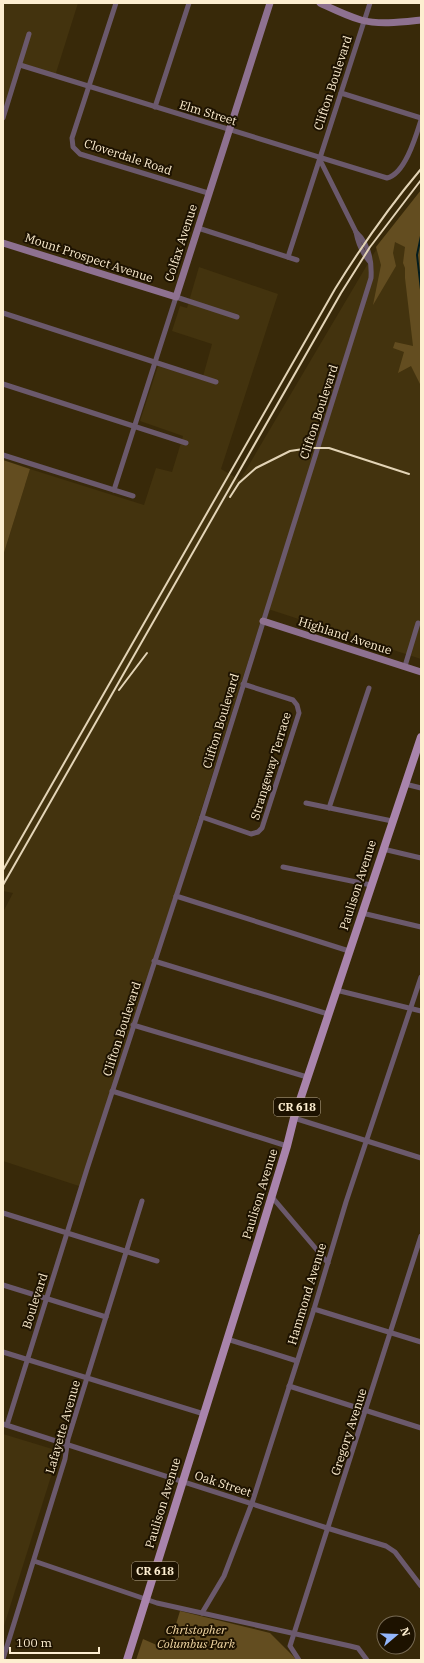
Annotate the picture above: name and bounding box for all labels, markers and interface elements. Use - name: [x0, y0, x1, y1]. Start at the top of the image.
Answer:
- street label: Clifton Boulevard: [310, 34, 355, 132]
- street label: Elm Street: [178, 97, 239, 128]
- street label: Cloverdale Road: [82, 135, 174, 178]
- street label: Colfax Avenue: [161, 202, 200, 283]
- street label: Mount Prospect Avenue: [23, 230, 155, 285]
- street label: Clifton Boulevard: [296, 363, 341, 461]
- street label: Highland Avenue: [297, 613, 394, 658]
- street label: Clifton Boulevard: [199, 672, 242, 770]
- street label: Strangeway Terrace: [247, 710, 294, 822]
- street label: Paulison Avenue: [336, 838, 379, 932]
- street label: Clifton Boulevard: [99, 980, 144, 1078]
- road number: CR 618: [274, 1098, 320, 1116]
- street label: Paulison Avenue: [239, 1147, 280, 1241]
- street label: Hammond Avenue: [284, 1241, 329, 1347]
- street label: Boulevard: [18, 1271, 51, 1331]
- street label: Lafayette Avenue: [42, 1378, 83, 1475]
- street label: Gregory Avenue: [327, 1386, 370, 1477]
- street label: Paulison Avenue: [142, 1456, 183, 1550]
- street label: Oak Street: [193, 1467, 253, 1500]
- road number: CR 618: [132, 1562, 178, 1580]
- north arrow: [376, 1615, 416, 1655]
- park label: Christopher Columbus Park: [157, 1622, 236, 1651]
- text: N: [397, 1625, 414, 1638]
- scale bar: [10, 1629, 99, 1655]
- text: 100 m: [16, 1635, 52, 1650]

